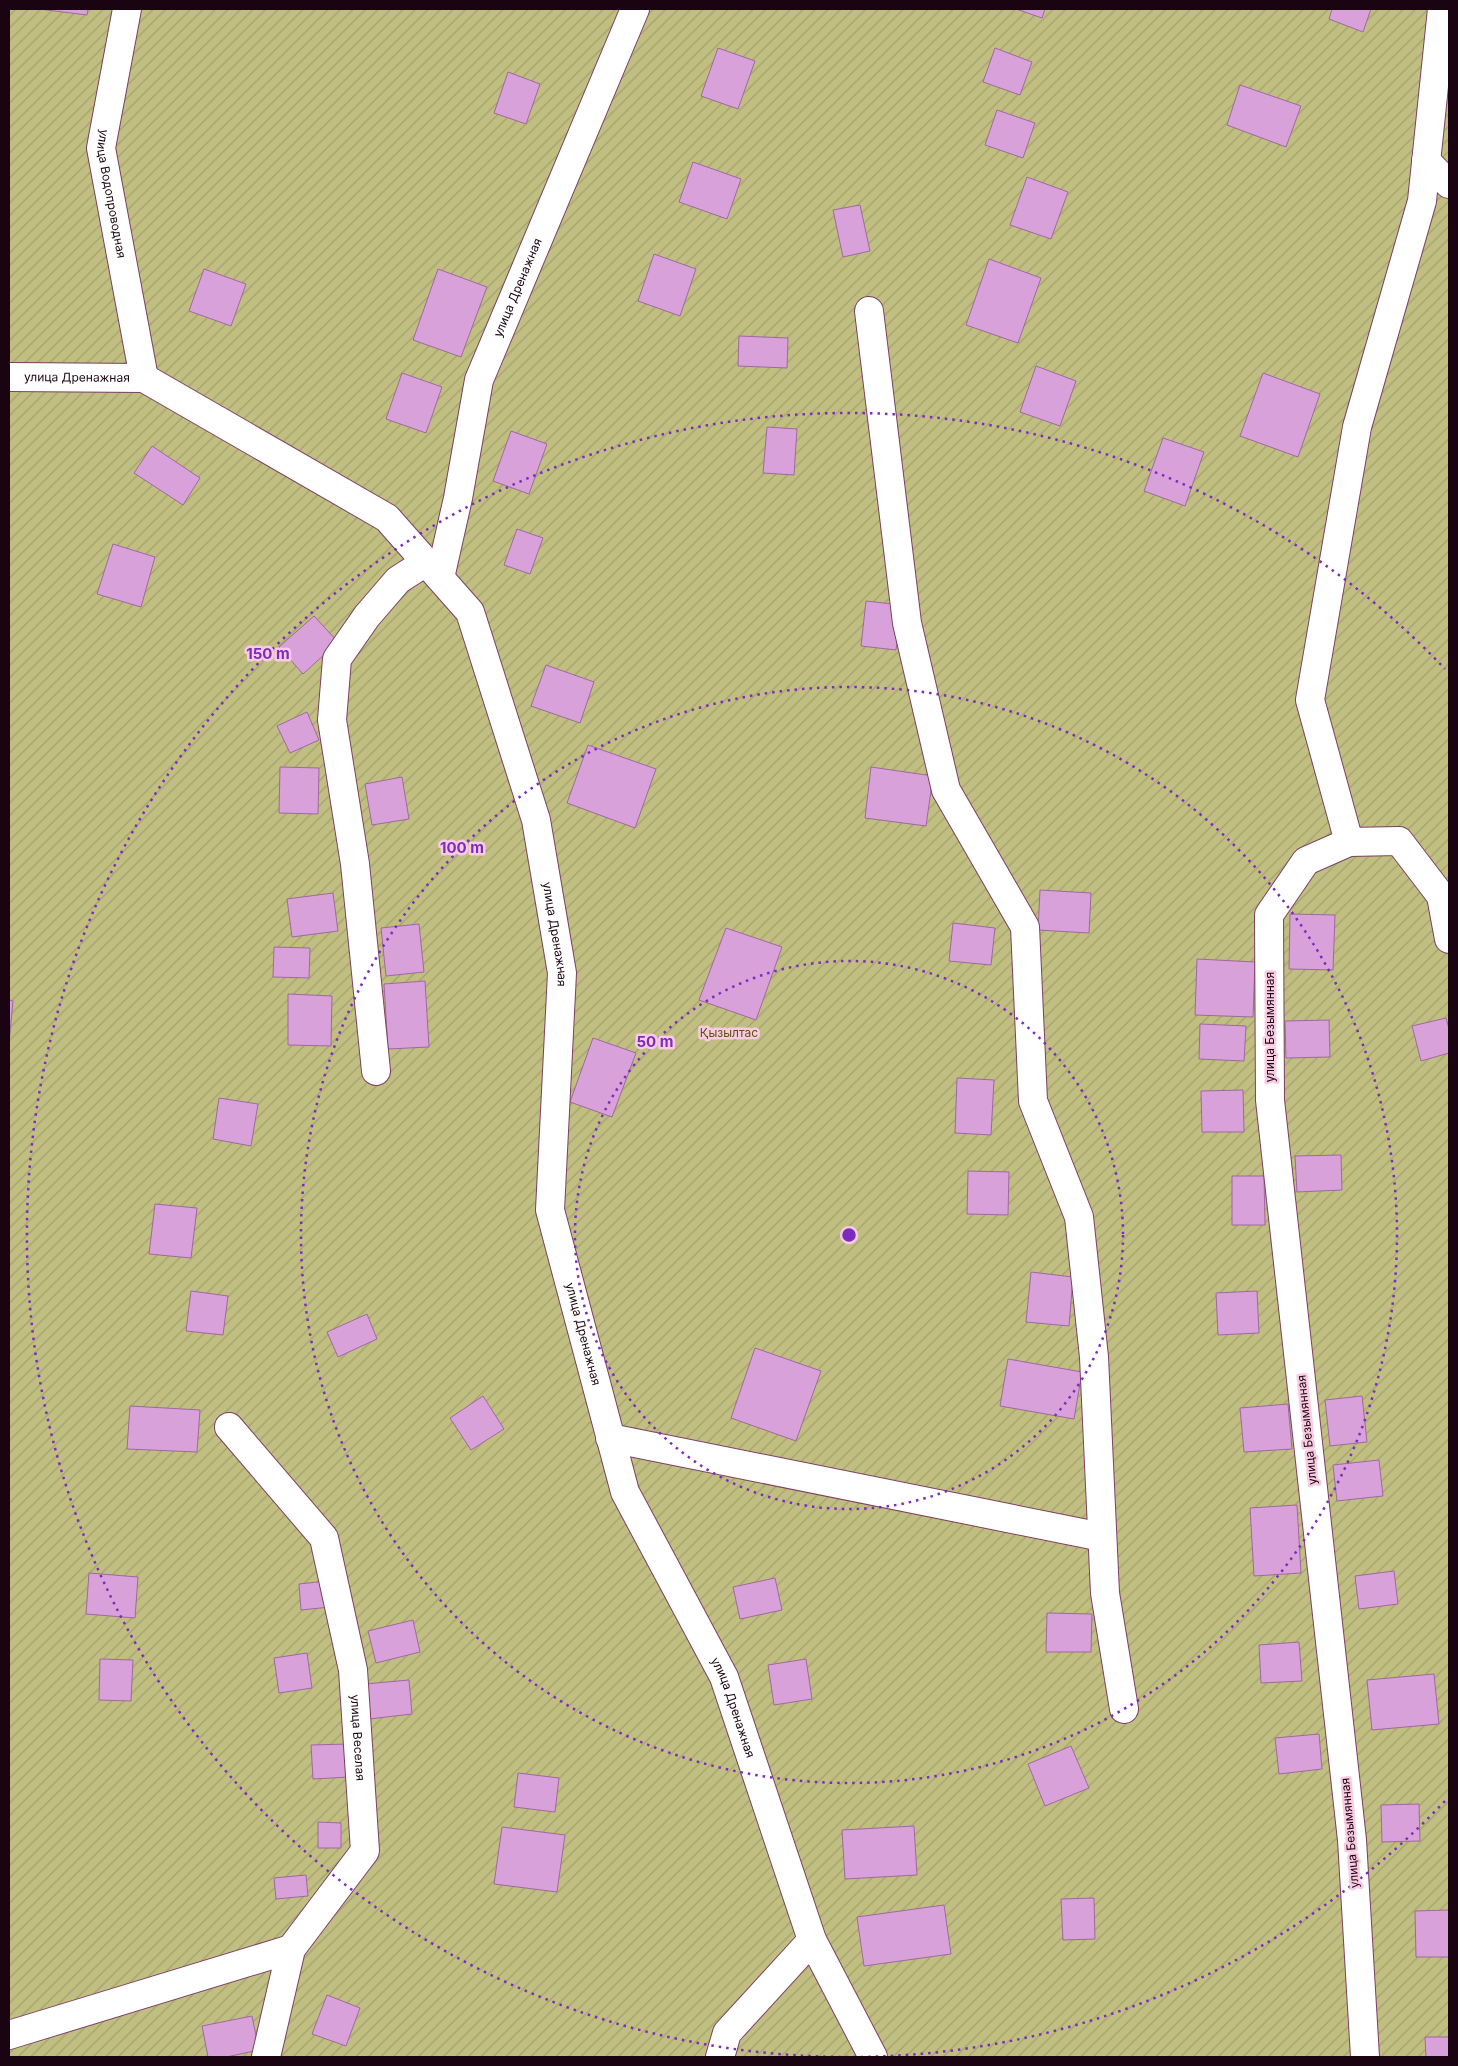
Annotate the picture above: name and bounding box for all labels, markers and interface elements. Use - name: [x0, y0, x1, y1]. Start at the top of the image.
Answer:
- street label: улица Водопроводная: [94, 128, 129, 259]
- street label: улица Дренажная: [490, 236, 545, 339]
- street label: улица Дренажная: [24, 369, 130, 385]
- text: 150 m: [246, 644, 290, 663]
- text: 100 m: [440, 838, 484, 857]
- street label: улица Дренажная: [540, 881, 570, 987]
- street label: улица Безымянная: [1262, 972, 1277, 1082]
- park label: Қызылтас: [700, 1025, 758, 1040]
- text: 50 m: [637, 1032, 673, 1051]
- centre of rings: [840, 1226, 858, 1244]
- street label: улица Дренажная: [563, 1281, 604, 1387]
- street label: улица Безымянная: [1293, 1374, 1320, 1486]
- street label: улица Дренажная: [708, 1655, 758, 1760]
- street label: улица Веселая: [348, 1694, 368, 1781]
- street label: улица Безымянная: [1337, 1777, 1362, 1889]

